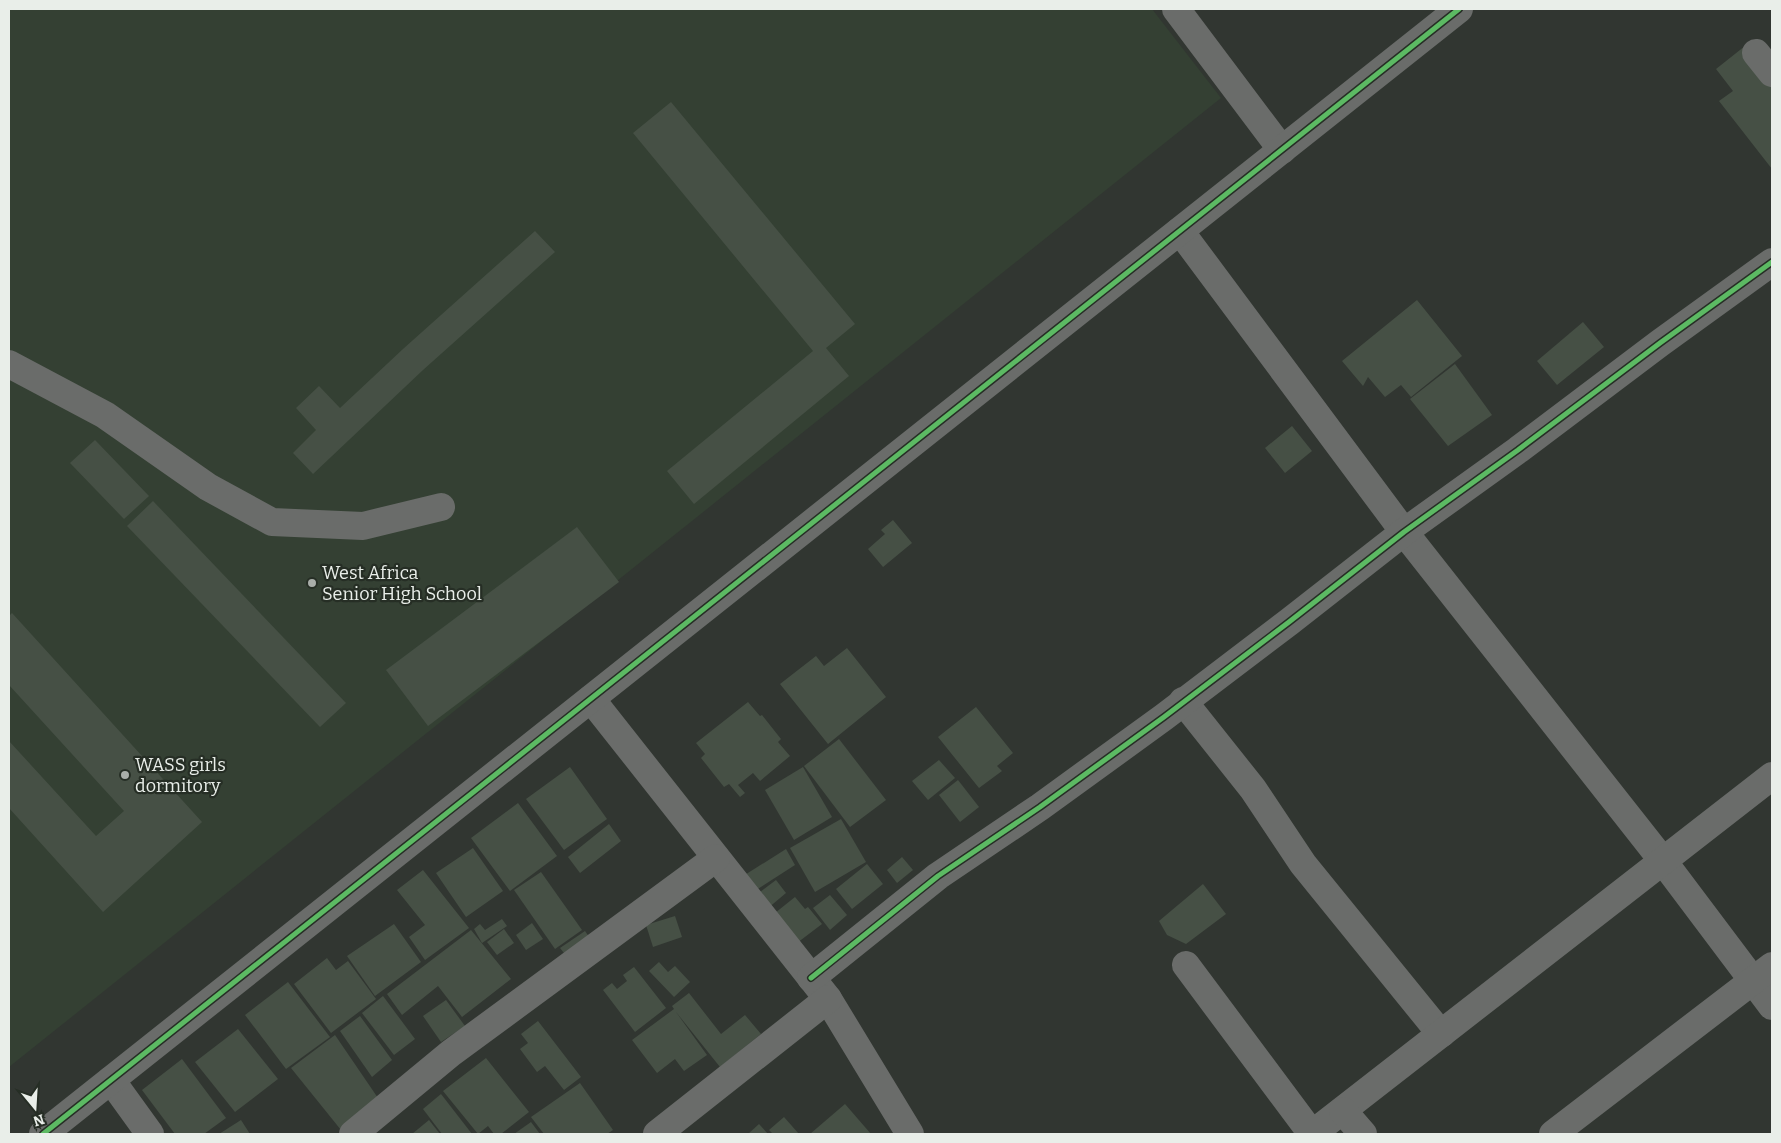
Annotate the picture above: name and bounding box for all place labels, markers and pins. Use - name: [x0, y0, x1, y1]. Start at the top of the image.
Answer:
- place label: West Africa Senior High School: [322, 562, 482, 605]
- marker: West Africa Senior High School: [306, 577, 318, 589]
- place label: WASS girls dormitory: [135, 754, 226, 797]
- marker: WASS girls dormitory: [119, 769, 131, 781]

